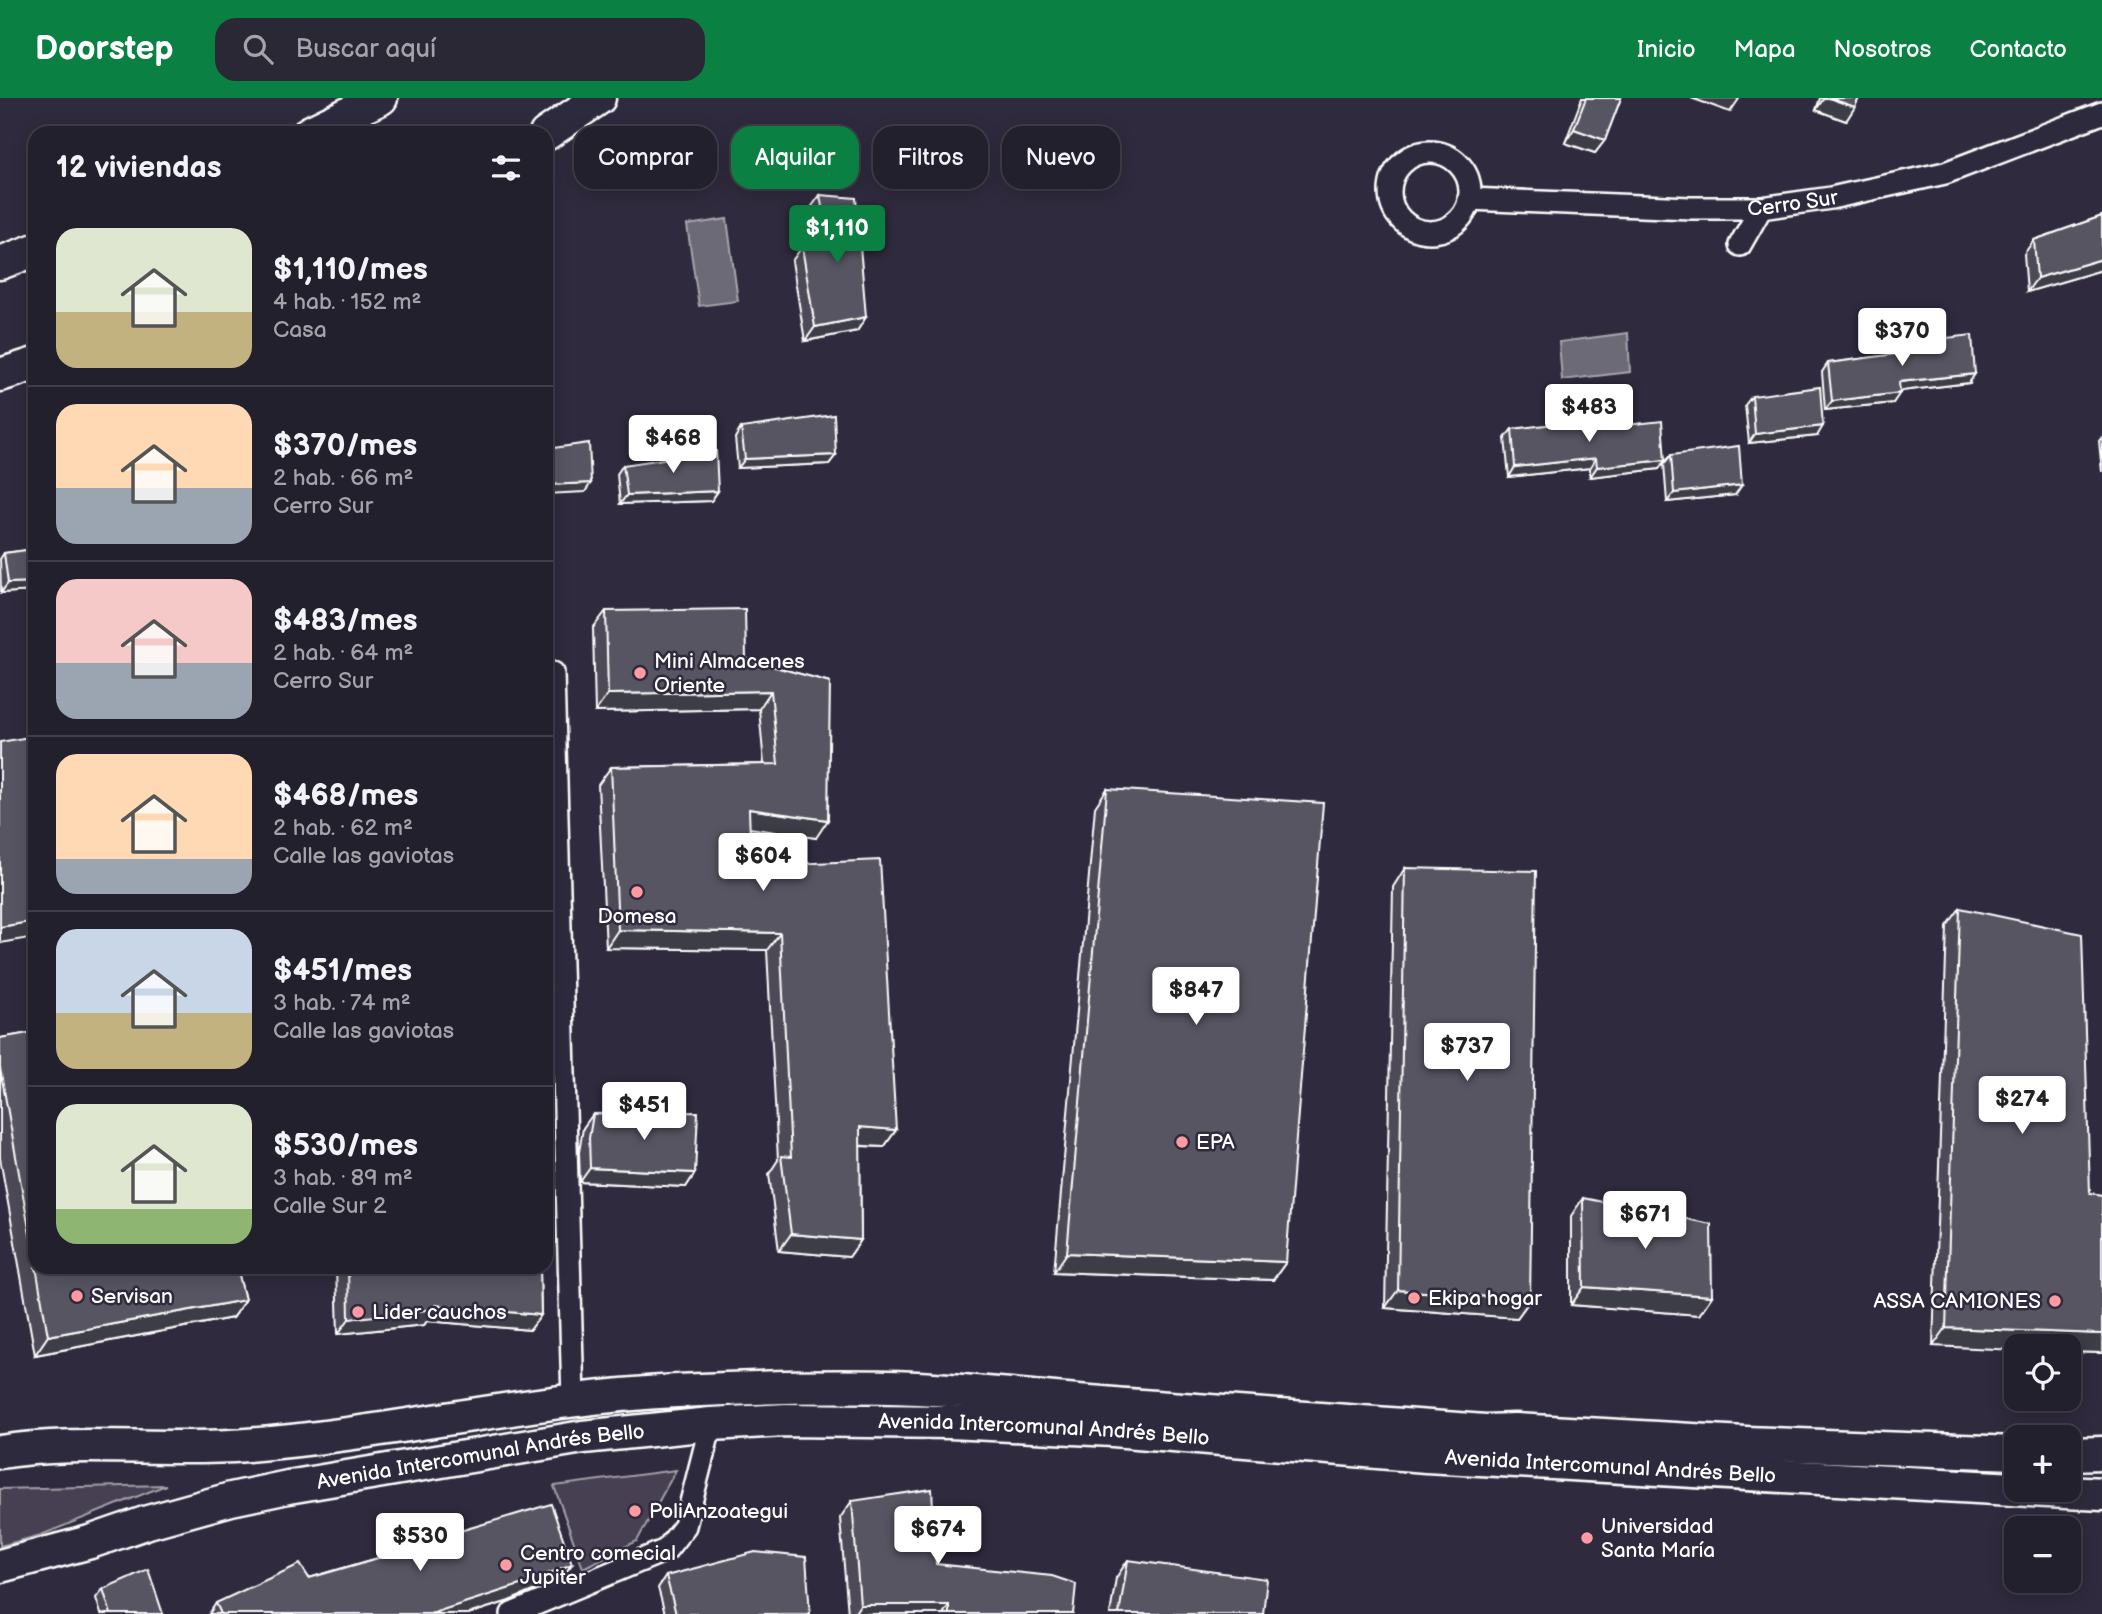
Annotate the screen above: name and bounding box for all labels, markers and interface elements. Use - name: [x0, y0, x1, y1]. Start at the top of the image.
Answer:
- search box: [215, 18, 705, 81]
- text: Doorstep: [35, 29, 173, 69]
- icon: search: [239, 30, 277, 68]
- text: Buscar aquí: [295, 34, 436, 65]
- text: Inicio: [1637, 35, 1696, 64]
- text: Mapa: [1734, 35, 1796, 64]
- text: Nosotros: [1834, 35, 1931, 64]
- text: Contacto: [1969, 35, 2067, 64]
- chip: Comprar: [574, 126, 717, 189]
- chip: Alquilar: [731, 126, 859, 189]
- chip: Filtros: [873, 126, 988, 189]
- chip: Nuevo: [1002, 126, 1120, 189]
- icon: filters: [487, 149, 525, 187]
- text: 12 viviendas: [56, 150, 221, 186]
- street label: Cerro Sur: [1747, 185, 1841, 221]
- pin: $1,110: [780, 206, 894, 265]
- text: $1,110: [805, 214, 869, 242]
- text: $1,110/mes: [273, 252, 428, 288]
- icon: home: [112, 256, 196, 340]
- text: 4 hab. · 152 m²: [273, 288, 421, 316]
- pin: $370: [1861, 308, 1943, 368]
- text: Casa: [273, 316, 327, 344]
- text: $370: [1874, 317, 1930, 345]
- pin: $483: [1548, 384, 1630, 444]
- text: $483: [1561, 393, 1617, 421]
- pin: $468: [632, 416, 714, 475]
- text: $468: [645, 424, 701, 452]
- text: $370/mes: [273, 428, 417, 464]
- icon: home: [112, 432, 196, 516]
- text: 2 hab. · 66 m²: [273, 464, 413, 492]
- text: Cerro Sur: [273, 492, 373, 520]
- text: $483/mes: [273, 603, 418, 639]
- icon: home: [112, 607, 196, 691]
- text: 2 hab. · 64 m²: [273, 639, 413, 667]
- place label: Mini Almacenes Oriente: [654, 649, 805, 698]
- marker: Mini Almacenes Oriente: [632, 665, 648, 681]
- text: Cerro Sur: [273, 667, 373, 695]
- text: $468/mes: [273, 778, 418, 814]
- icon: home: [112, 782, 196, 866]
- text: 2 hab. · 62 m²: [273, 814, 413, 842]
- pin: $604: [722, 834, 804, 893]
- text: Calle las gaviotas: [273, 842, 454, 870]
- text: $604: [735, 842, 791, 870]
- marker: Domesa: [629, 884, 645, 900]
- place label: Domesa: [597, 904, 677, 929]
- text: $451/mes: [273, 953, 412, 989]
- icon: home: [112, 957, 196, 1041]
- pin: $847: [1155, 968, 1237, 1027]
- text: $847: [1168, 976, 1224, 1004]
- text: 3 hab. · 74 m²: [273, 989, 411, 1017]
- text: Calle las gaviotas: [273, 1017, 454, 1045]
- pin: $737: [1426, 1024, 1508, 1083]
- text: $737: [1440, 1032, 1494, 1060]
- pin: $274: [1981, 1076, 2063, 1136]
- pin: $451: [603, 1082, 685, 1142]
- text: $274: [1995, 1085, 2049, 1113]
- text: $451: [618, 1091, 670, 1119]
- text: $530/mes: [273, 1128, 418, 1164]
- place label: EPA: [1196, 1130, 1235, 1155]
- icon: home: [112, 1132, 196, 1216]
- marker: EPA: [1174, 1134, 1190, 1150]
- text: 3 hab. · 89 m²: [273, 1164, 413, 1192]
- text: Calle Sur 2: [273, 1192, 387, 1220]
- pin: $671: [1604, 1192, 1686, 1251]
- text: $671: [1619, 1200, 1671, 1228]
- place label: Servisan: [91, 1284, 173, 1309]
- place label: Ekipa hogar: [1428, 1286, 1542, 1311]
- marker: Servisan: [69, 1288, 85, 1304]
- place label: ASSA CAMIONES: [1874, 1289, 2041, 1314]
- marker: Ekipa hogar: [1406, 1290, 1422, 1306]
- marker: ASSA CAMIONES: [2047, 1293, 2063, 1309]
- place label: Lider cauchos: [372, 1300, 507, 1325]
- marker: Lider cauchos: [350, 1304, 366, 1320]
- map controls: [2004, 1334, 2081, 1593]
- button: locate: [2004, 1334, 2081, 1411]
- street label: Avenida Intercomunal Andrés Bello: [878, 1409, 1211, 1451]
- street label: Avenida Intercomunal Andrés Bello: [315, 1419, 646, 1495]
- button: +: [2004, 1425, 2081, 1502]
- street label: Avenida Intercomunal Andrés Bello: [1444, 1445, 1777, 1489]
- place label: PoliAnzoategui: [649, 1499, 788, 1524]
- marker: PoliAnzoategui: [627, 1503, 643, 1519]
- pin: $674: [897, 1506, 979, 1566]
- pin: $530: [379, 1514, 461, 1573]
- place label: Universidad Santa María: [1601, 1514, 1715, 1563]
- text: $674: [910, 1515, 966, 1543]
- button: −: [2004, 1516, 2081, 1593]
- text: $530: [392, 1522, 448, 1550]
- marker: Universidad Santa María: [1579, 1530, 1595, 1546]
- place label: Centro comecial Jupiter: [520, 1541, 676, 1590]
- marker: Centro comecial Jupiter: [498, 1557, 514, 1573]

